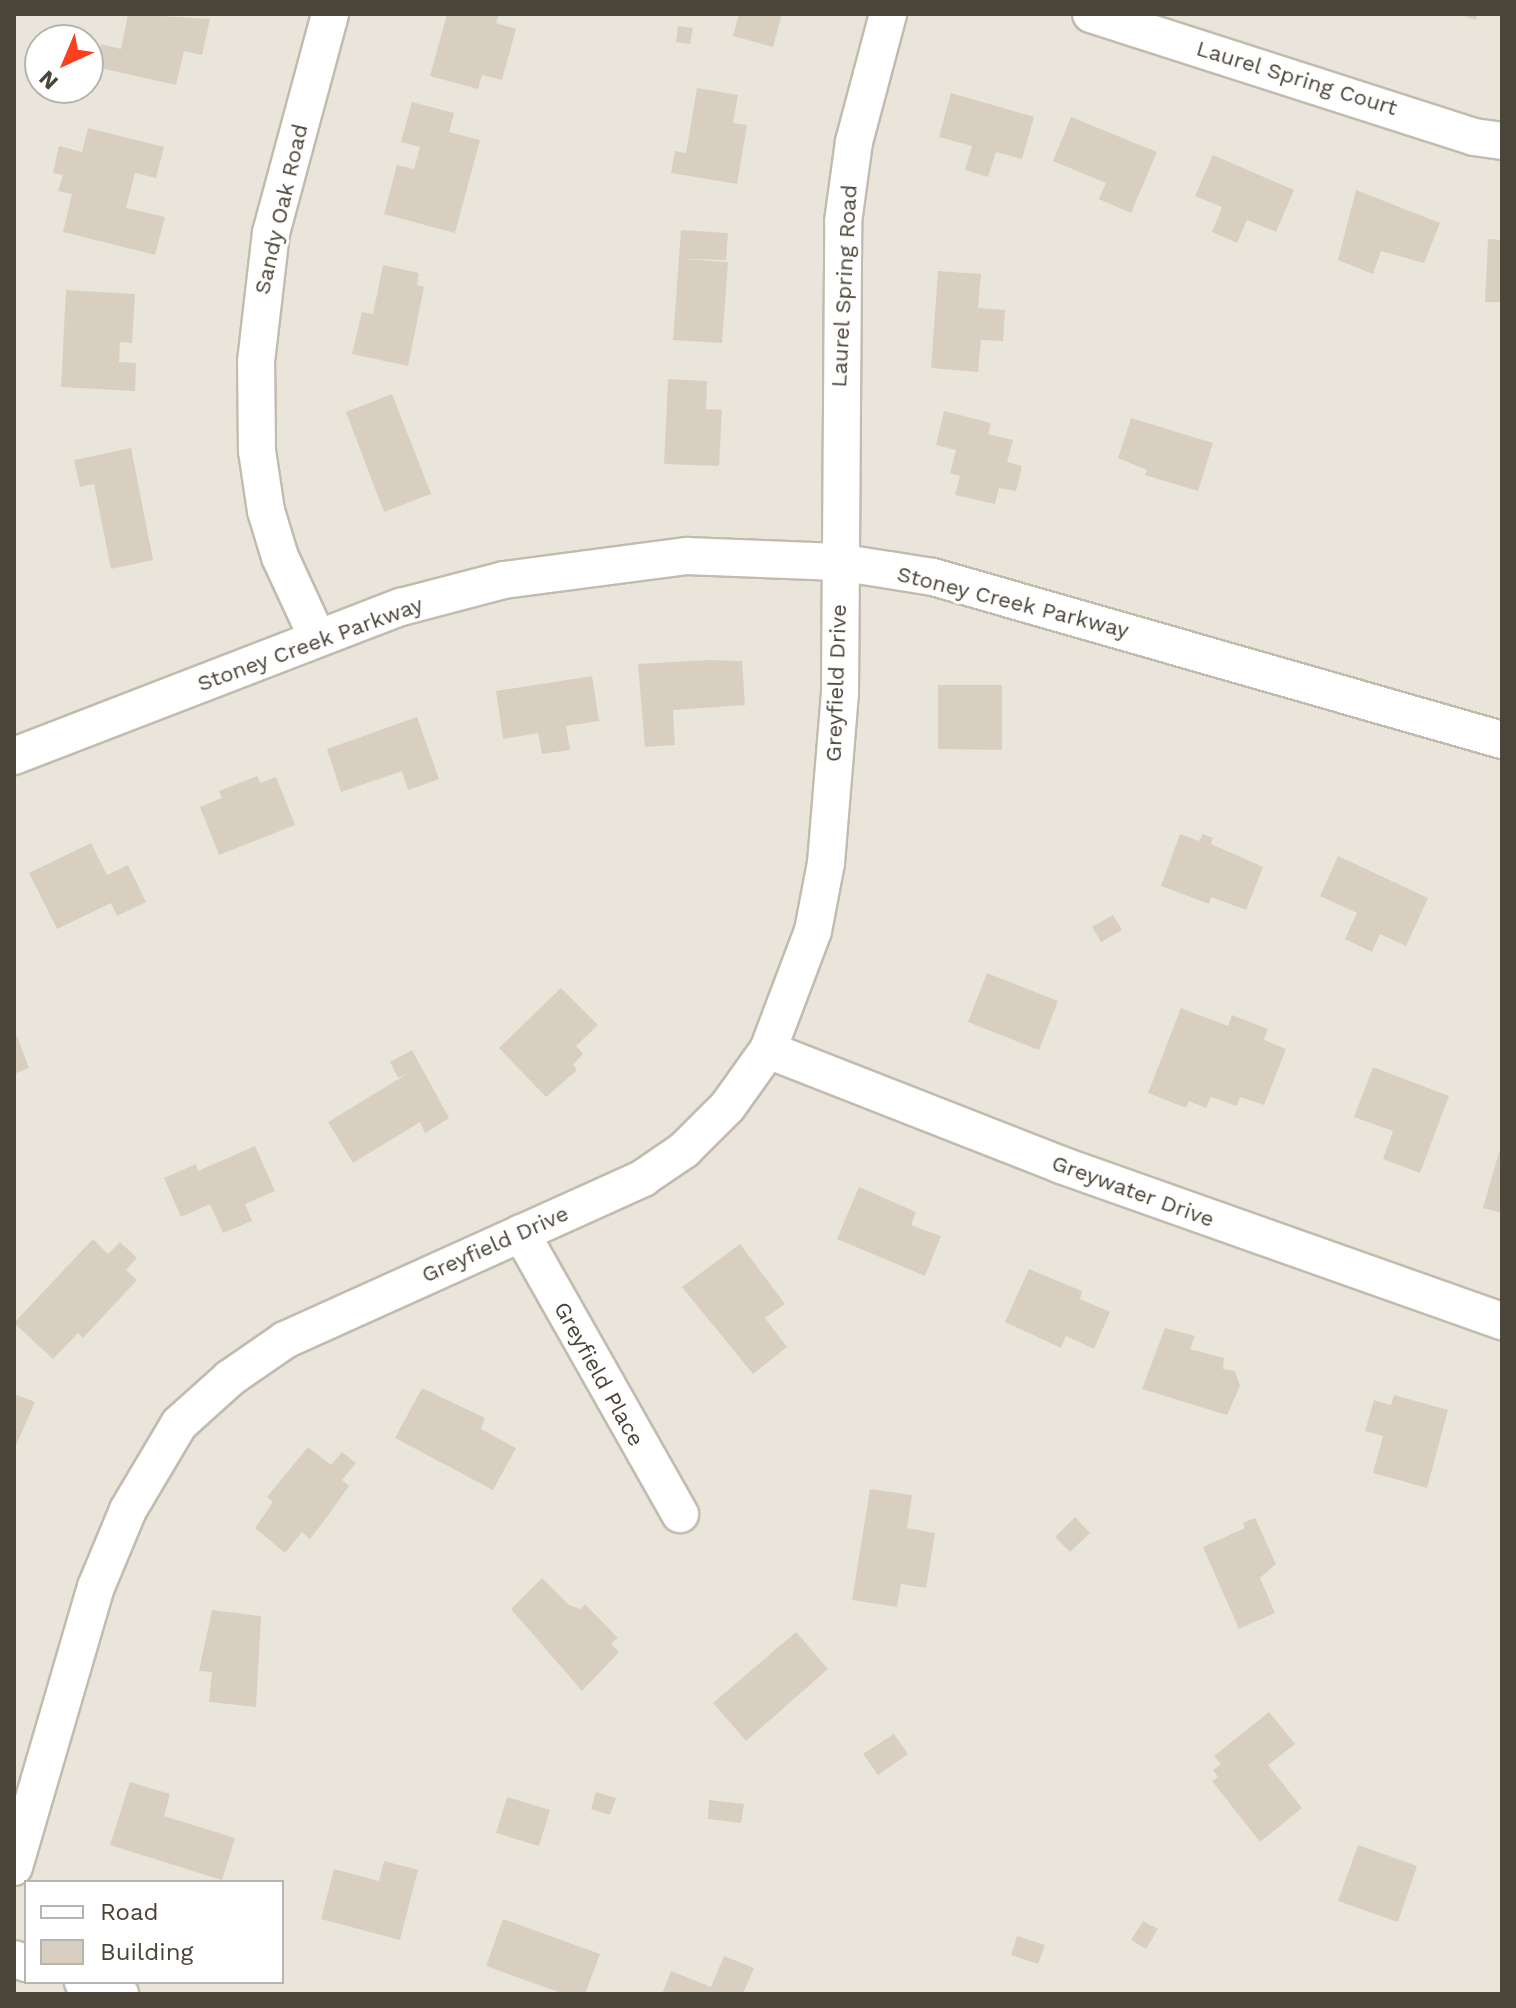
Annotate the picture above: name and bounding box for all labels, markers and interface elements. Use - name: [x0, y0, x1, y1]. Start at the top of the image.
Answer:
- north arrow: [24, 24, 104, 104]
- street label: Laurel Spring Court: [1193, 35, 1401, 121]
- text: N: [34, 66, 63, 95]
- street label: Sandy Oak Road: [248, 121, 314, 297]
- street label: Laurel Spring Road: [825, 184, 863, 388]
- street label: Stoney Creek Parkway: [894, 560, 1132, 644]
- street label: Stoney Creek Parkway: [193, 591, 427, 697]
- street label: Greyfield Drive: [820, 604, 852, 762]
- street label: Greywater Drive: [1048, 1149, 1218, 1233]
- street label: Greyfield Drive: [417, 1200, 573, 1288]
- street label: Greyfield Place: [548, 1297, 650, 1451]
- legend: [24, 1880, 284, 1984]
- text: Road: [100, 1898, 159, 1926]
- text: Building: [100, 1938, 193, 1966]

